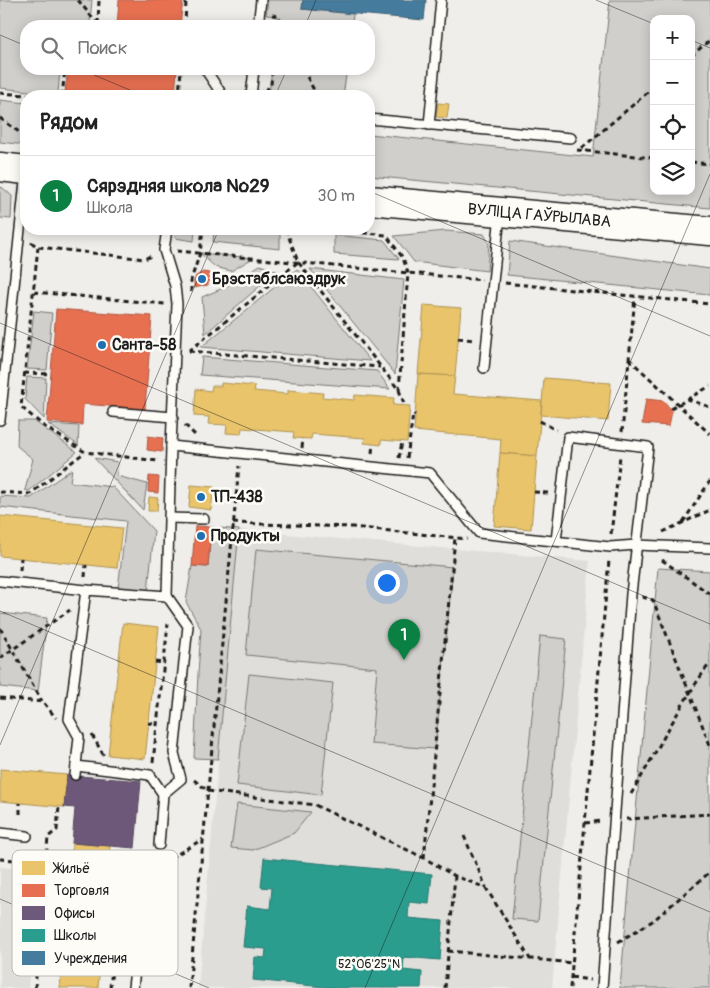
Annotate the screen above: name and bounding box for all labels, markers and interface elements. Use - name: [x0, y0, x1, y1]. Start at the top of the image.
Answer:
- map controls: [650, 15, 695, 195]
- button: +: [650, 15, 695, 60]
- search box: [20, 20, 375, 75]
- icon: search: [38, 34, 66, 62]
- text: Поиск: [78, 36, 128, 60]
- button: −: [650, 60, 695, 105]
- button: locate: [650, 105, 695, 150]
- text: Рядом: [40, 109, 98, 136]
- button: layers: [650, 150, 695, 195]
- text: Сярэдняя школа №29: [87, 174, 270, 198]
- text: 1: [53, 186, 59, 206]
- text: 30 m: [317, 186, 355, 206]
- text: Школа: [87, 198, 133, 218]
- street label: ВУЛІЦА ГАЎРЫЛАВА: [467, 199, 612, 232]
- place label: Брэстаблсаюздрук: [212, 269, 346, 289]
- marker: Брэстаблсаюздрук: [196, 273, 208, 285]
- place label: Санта-58: [112, 335, 176, 355]
- marker: Санта-58: [96, 339, 108, 351]
- place label: ТП-438: [210, 487, 263, 507]
- marker: ТП-438: [195, 491, 207, 503]
- place label: Продукты: [211, 526, 280, 546]
- marker: Продукты: [195, 530, 207, 542]
- your location: [374, 570, 400, 596]
- pin: 1: [388, 619, 420, 660]
- legend: [12, 850, 178, 976]
- text: Жильё: [52, 860, 90, 877]
- text: Торговля: [54, 882, 109, 899]
- text: Офисы: [54, 905, 95, 922]
- text: Школы: [54, 927, 97, 944]
- text: Учреждения: [54, 950, 127, 967]
- text: 52°06'25"N: [338, 957, 400, 972]

